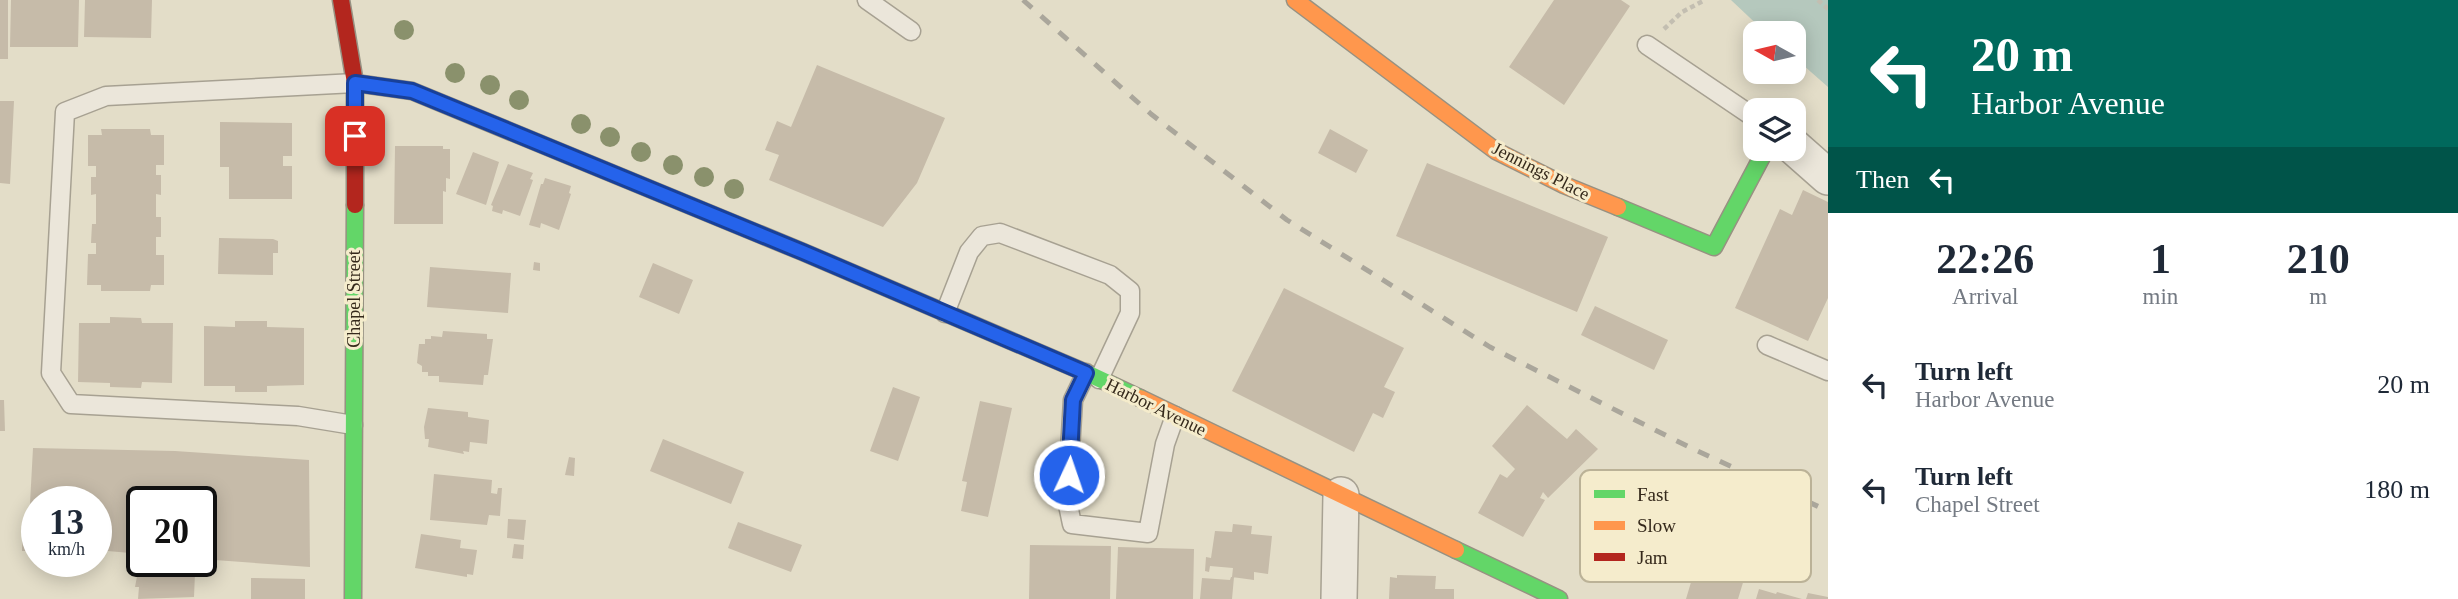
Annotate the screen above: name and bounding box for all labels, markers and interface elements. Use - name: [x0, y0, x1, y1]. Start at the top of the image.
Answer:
- north arrow: [1743, 21, 1806, 84]
- map controls: [1743, 21, 1806, 161]
- text: 20 m: [1971, 27, 2073, 82]
- icon: left: [1856, 28, 1947, 119]
- text: Harbor Avenue: [1971, 85, 2165, 121]
- button: layers: [1743, 98, 1806, 161]
- pin: [325, 106, 385, 166]
- icon: arrive: [336, 117, 374, 155]
- street label: Jennings Place: [1489, 138, 1593, 204]
- icon: left: [1923, 161, 1961, 199]
- text: Then: [1856, 165, 1909, 194]
- text: 22:26: [1936, 236, 2034, 282]
- text: 1: [2150, 236, 2171, 282]
- text: 210: [2287, 236, 2350, 282]
- street label: Chapel Street: [344, 250, 364, 348]
- text: Arrival: [1952, 284, 2019, 309]
- text: min: [2143, 284, 2178, 309]
- text: m: [2309, 284, 2327, 309]
- text: Turn left: [1915, 357, 2013, 386]
- icon: left: [1856, 366, 1894, 404]
- text: 20 m: [2377, 370, 2430, 399]
- street label: Harbor Avenue: [1103, 374, 1209, 440]
- text: Harbor Avenue: [1915, 387, 2054, 412]
- position arrow: [1032, 438, 1106, 512]
- text: Turn left: [1915, 462, 2013, 491]
- legend: [1580, 470, 1811, 582]
- icon: left: [1856, 471, 1894, 509]
- text: 180 m: [2364, 475, 2430, 504]
- text: Fast: [1637, 484, 1669, 505]
- speed limit sign: 20: [126, 486, 217, 577]
- text: Chapel Street: [1915, 492, 2040, 517]
- text: 13: [49, 503, 84, 542]
- text: Slow: [1637, 515, 1676, 536]
- text: km/h: [48, 539, 85, 559]
- text: Jam: [1637, 547, 1668, 568]

